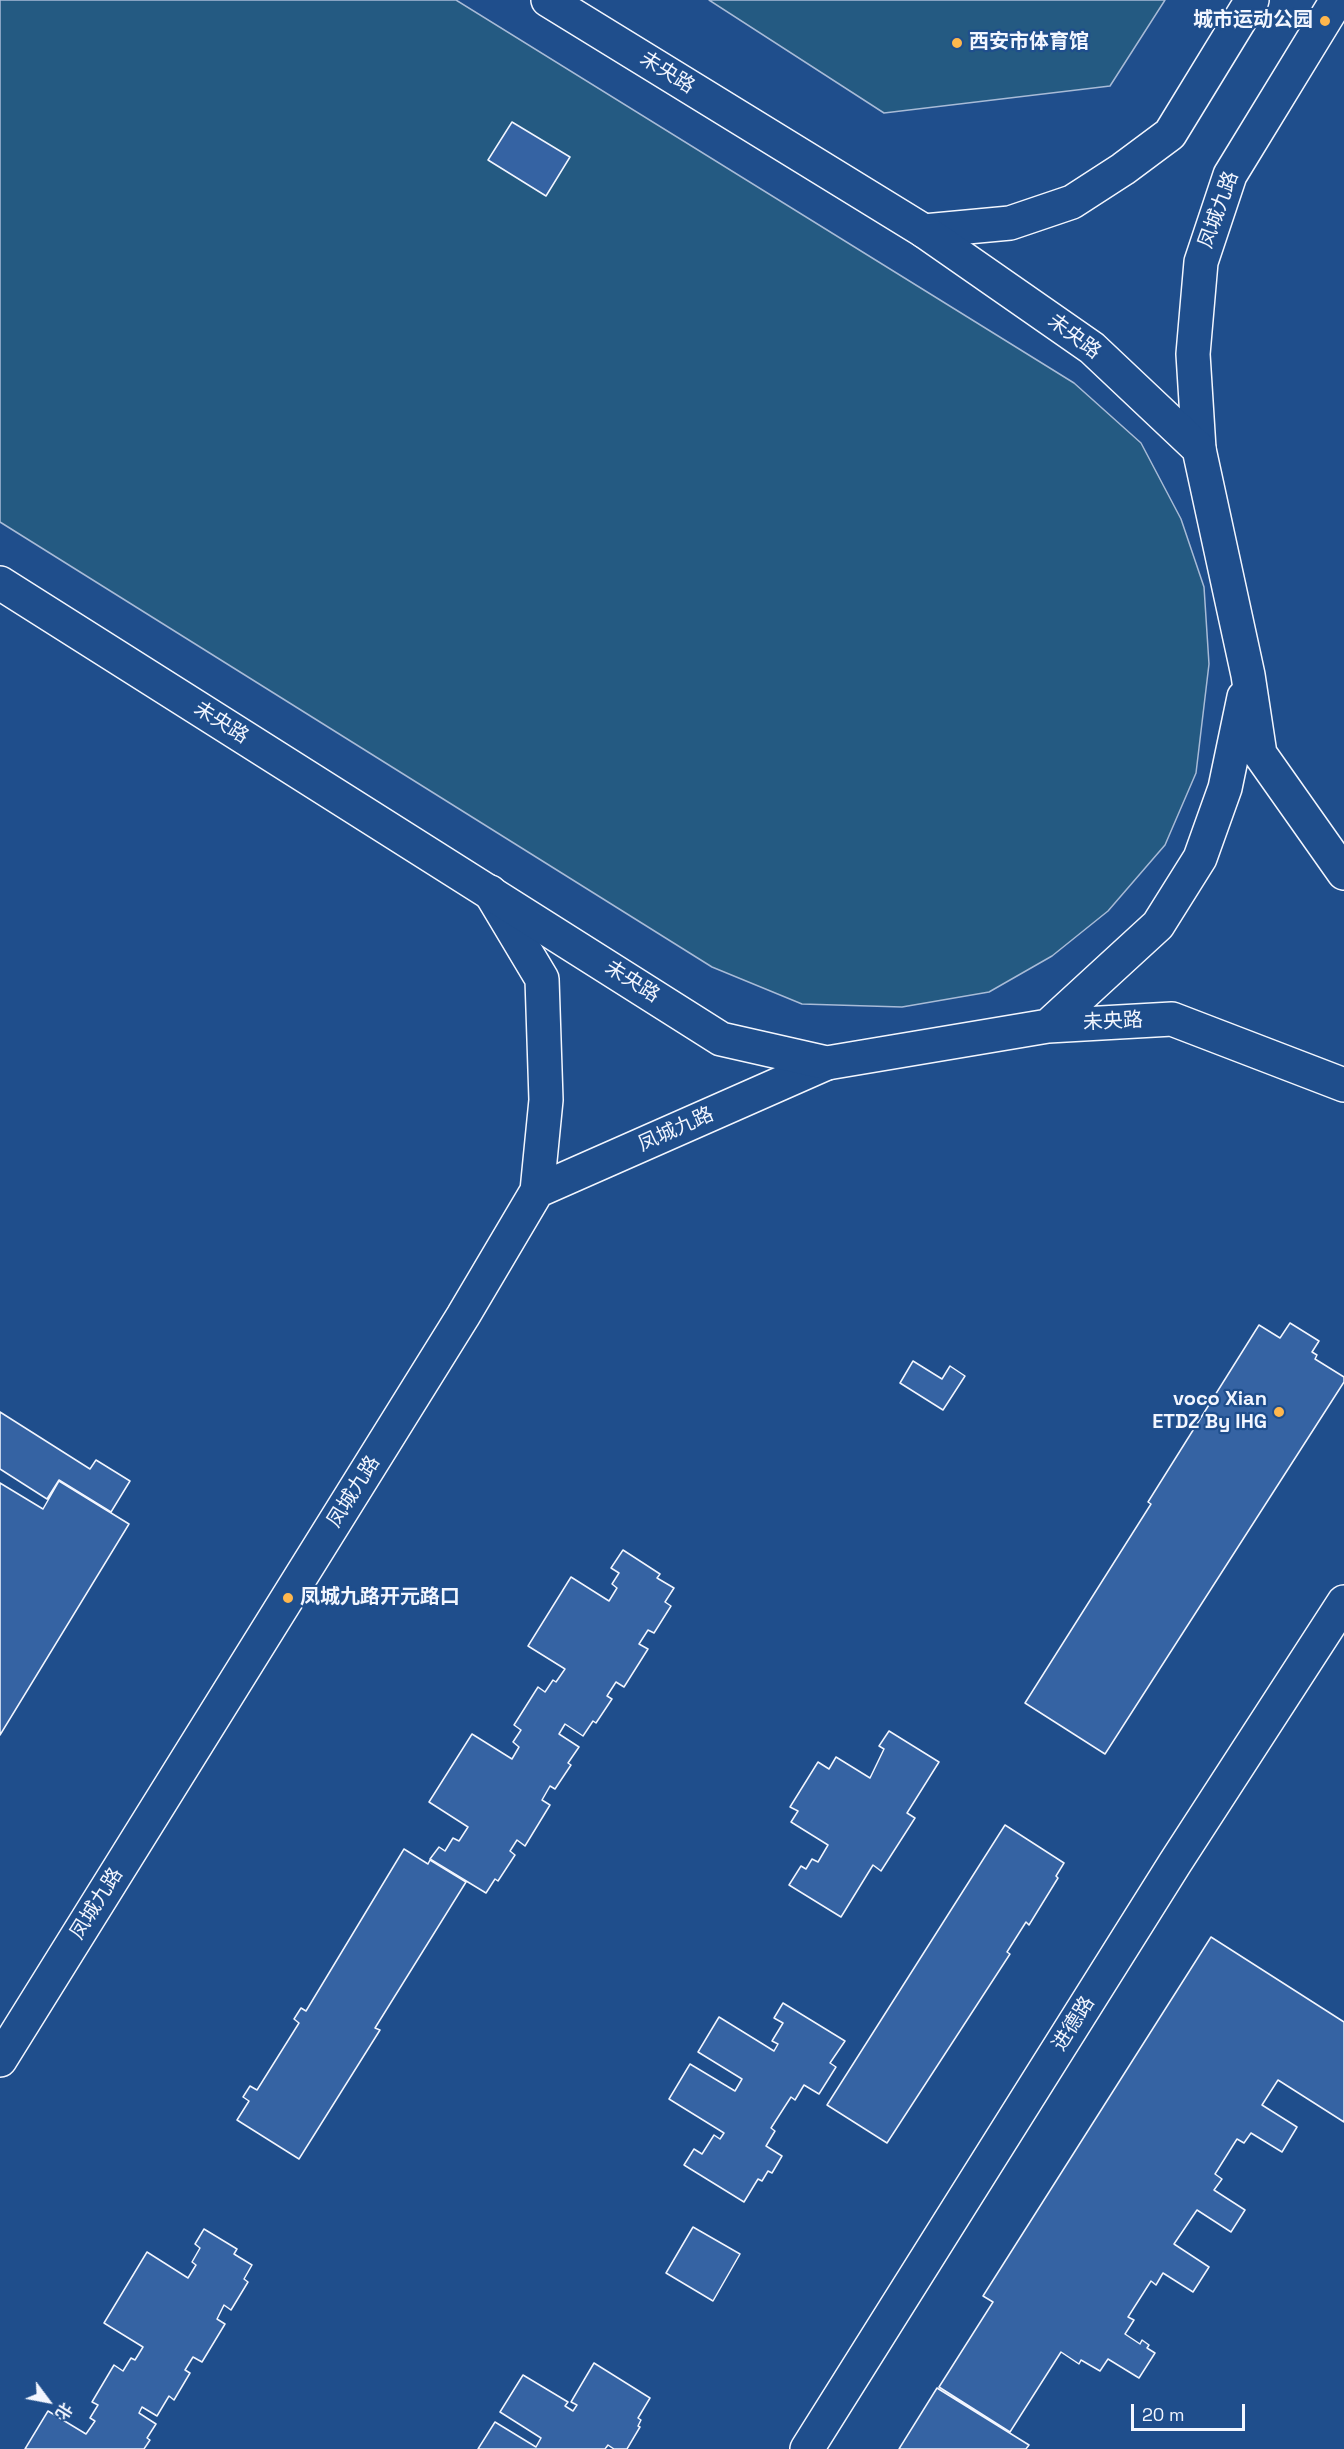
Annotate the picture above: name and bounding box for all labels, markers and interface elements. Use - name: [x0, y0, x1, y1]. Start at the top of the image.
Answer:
- place label: 城市运动公园: [1193, 9, 1313, 33]
- marker: 城市运动公园: [1318, 14, 1332, 28]
- place label: 西安市体育馆: [969, 31, 1089, 55]
- marker: 西安市体育馆: [950, 36, 964, 50]
- street label: 未央路: [635, 47, 699, 99]
- street label: 凤城九路: [1194, 168, 1244, 252]
- street label: 未央路: [1043, 309, 1105, 365]
- street label: 未央路: [189, 697, 253, 749]
- street label: 未央路: [600, 956, 664, 1008]
- street label: 未央路: [1082, 1008, 1144, 1036]
- street label: 凤城九路: [635, 1103, 717, 1157]
- place label: voco Xian ETDZ By IHG: [1152, 1388, 1267, 1435]
- marker: voco Xian ETDZ By IHG: [1272, 1405, 1286, 1419]
- street label: 凤城九路: [323, 1452, 385, 1532]
- place label: 凤城九路开元路口: [300, 1586, 460, 1610]
- marker: 凤城九路开元路口: [281, 1591, 295, 1605]
- street label: 凤城九路: [66, 1864, 128, 1944]
- street label: 进德路: [1048, 1992, 1100, 2056]
- north arrow: [18, 2371, 78, 2431]
- scale bar: [1134, 2392, 1248, 2430]
- text: 北: [51, 2398, 77, 2423]
- text: 20 m: [1142, 2403, 1185, 2426]

